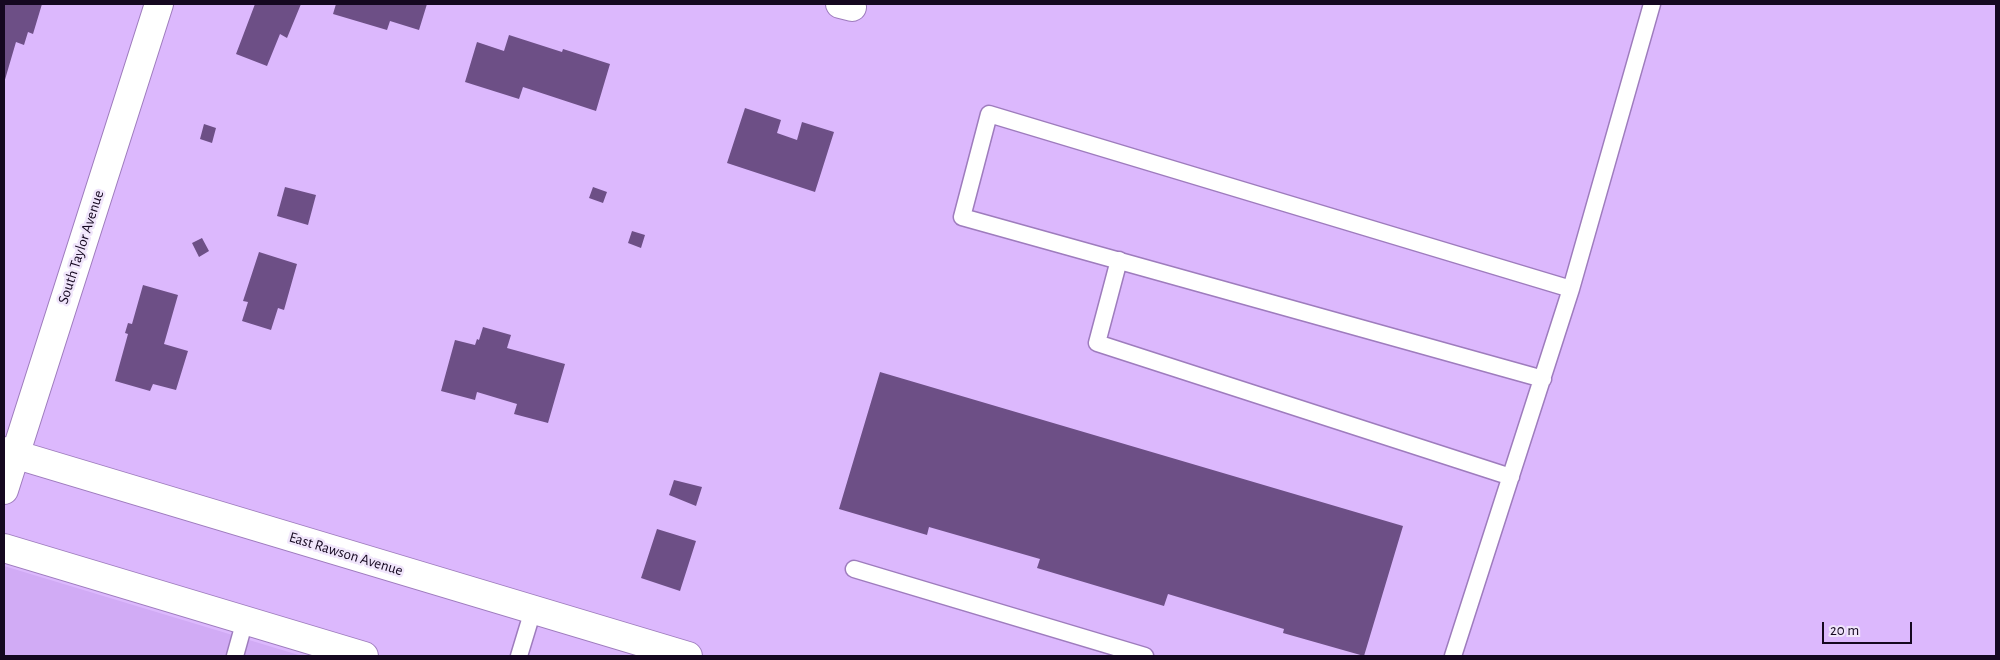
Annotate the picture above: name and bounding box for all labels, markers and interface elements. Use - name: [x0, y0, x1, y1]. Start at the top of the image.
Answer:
- street label: South Taylor Avenue: [54, 188, 108, 306]
- street label: East Rawson Avenue: [287, 528, 405, 580]
- scale bar: [1825, 612, 1915, 644]
- text: 20 m: [1830, 623, 1859, 638]

